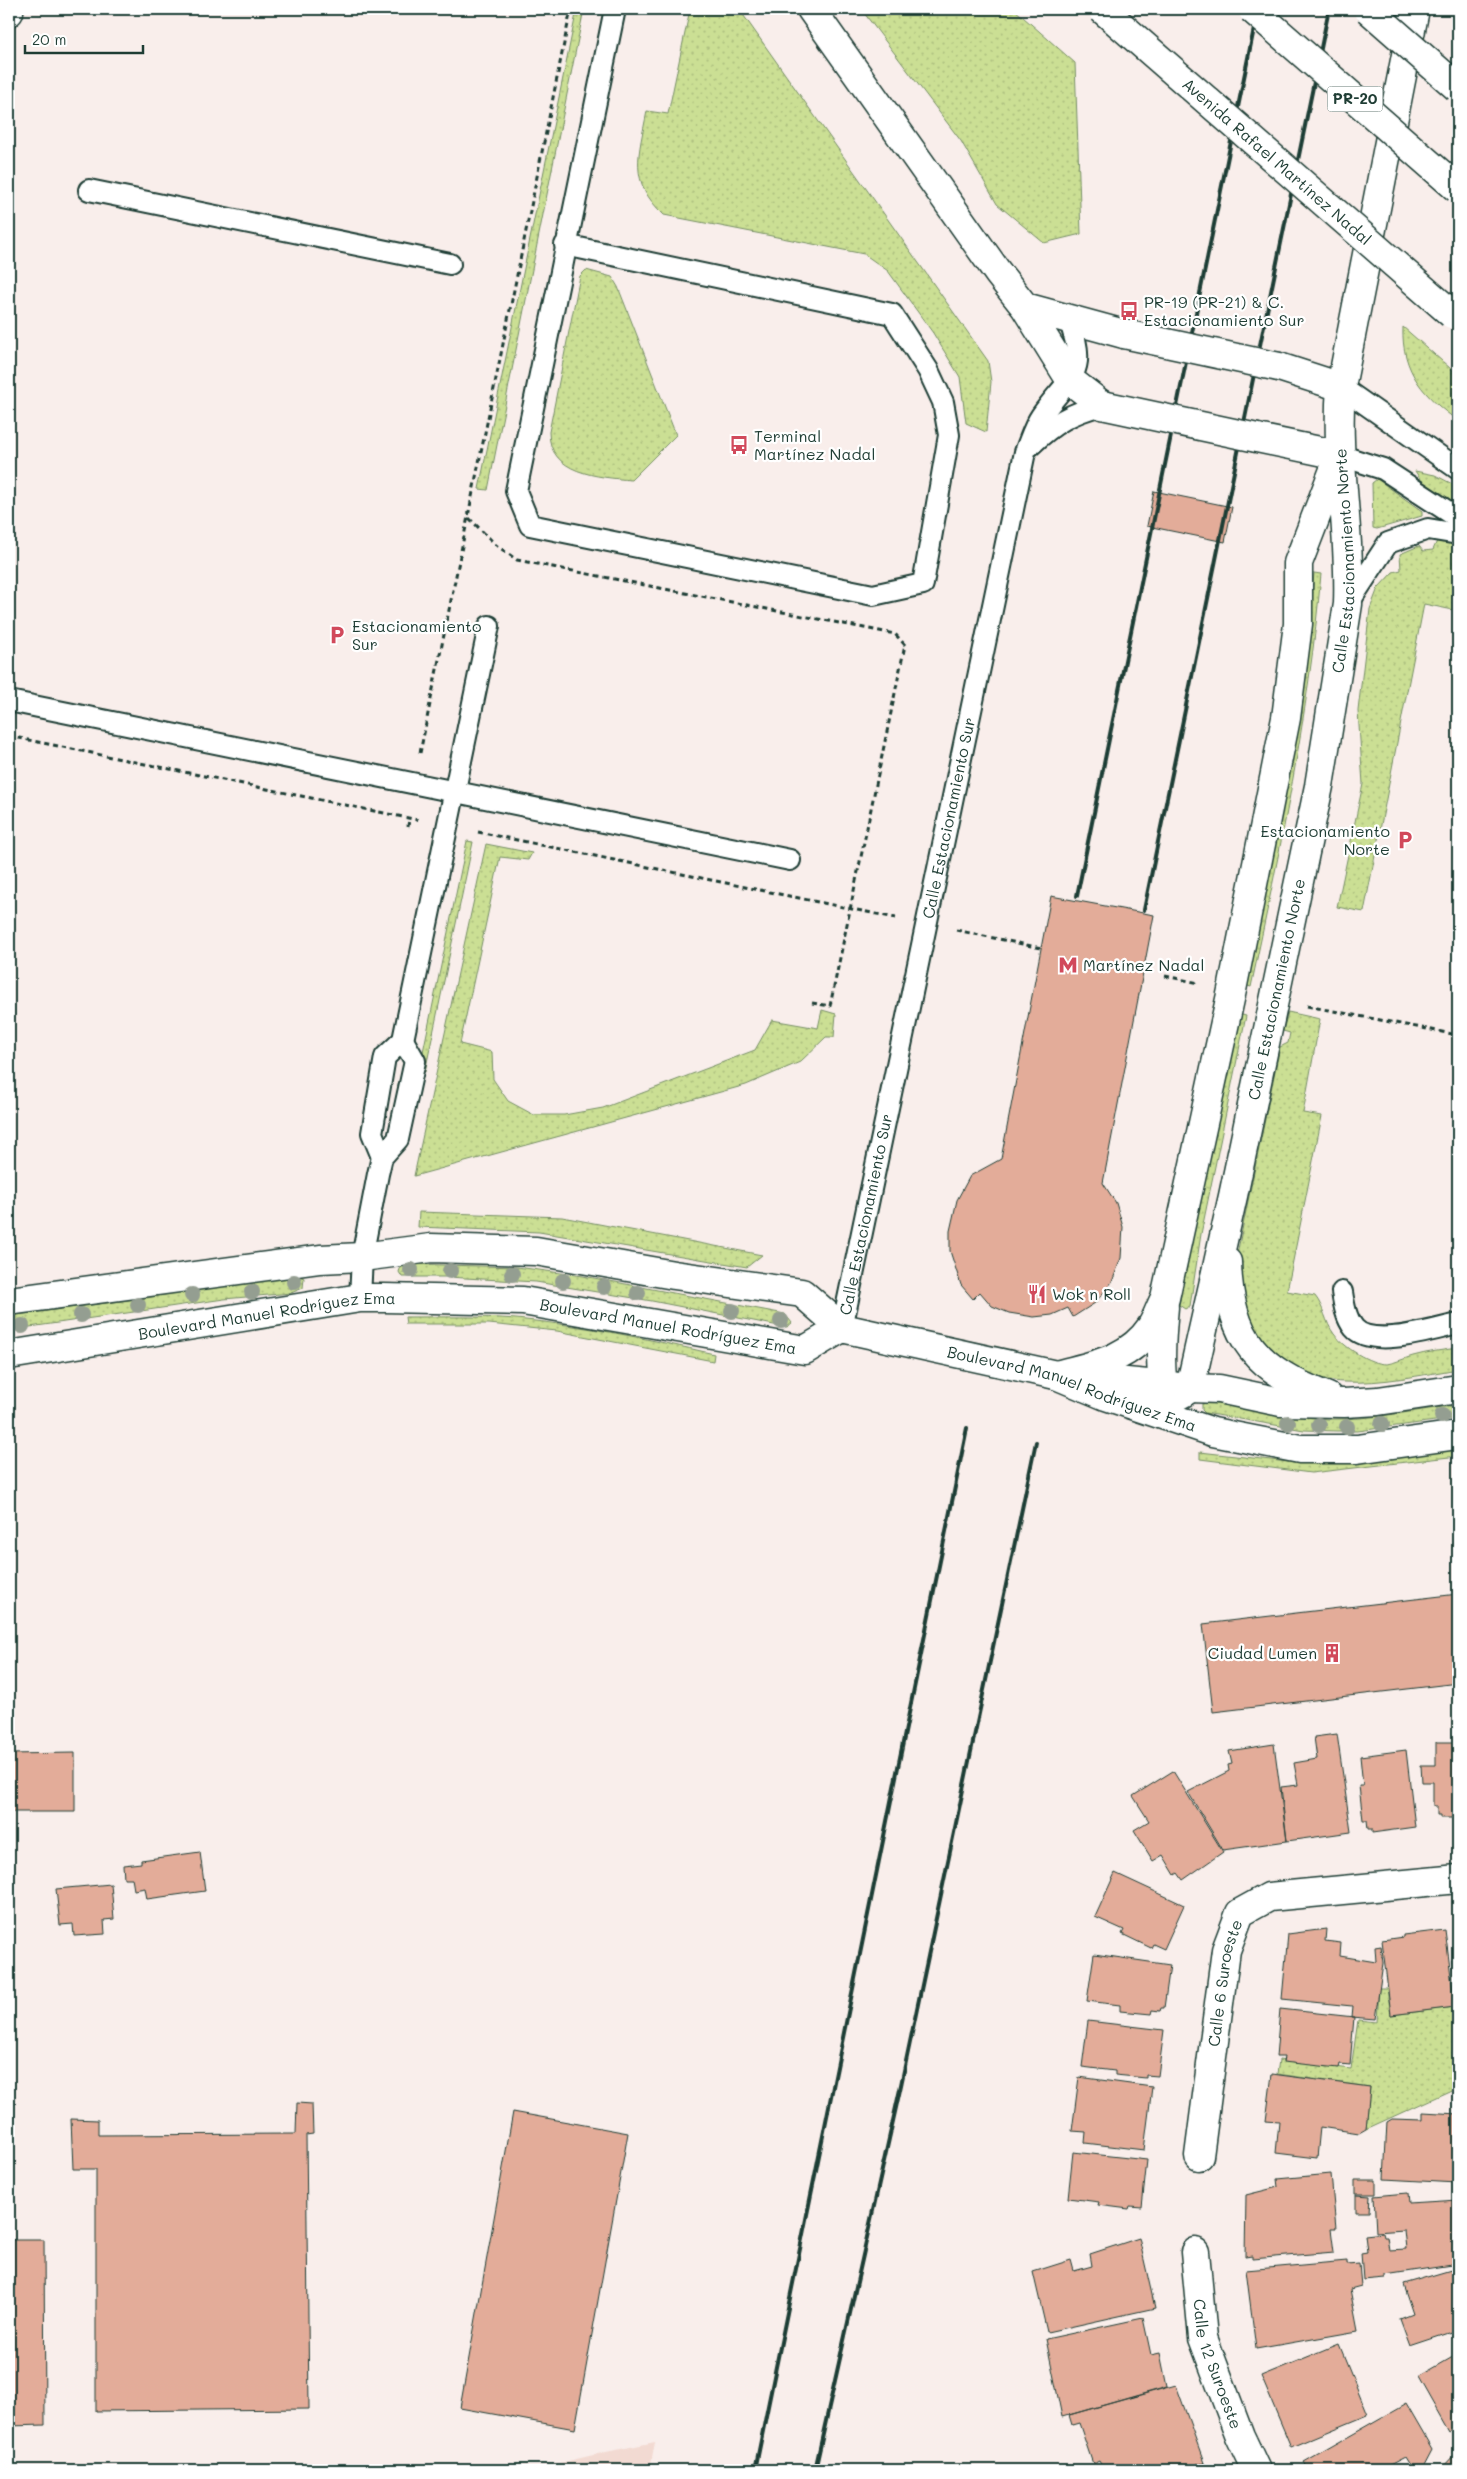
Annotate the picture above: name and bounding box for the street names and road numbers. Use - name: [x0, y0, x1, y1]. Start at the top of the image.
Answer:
- street label: Avenida Rafael Martínez Nadal: [1178, 73, 1376, 249]
- road number: PR-20: [1328, 86, 1382, 112]
- street label: Calle Estacionamiento Norte: [1326, 448, 1358, 674]
- street label: Calle Estacionamiento Sur: [917, 715, 979, 920]
- street label: Calle Estacionamiento Norte: [1242, 877, 1309, 1102]
- street label: Calle Estacionamiento Sur: [834, 1112, 896, 1317]
- street label: Boulevard Manuel Rodríguez Ema: [136, 1287, 396, 1344]
- street label: Boulevard Manuel Rodríguez Ema: [538, 1293, 798, 1358]
- street label: Boulevard Manuel Rodríguez Ema: [945, 1340, 1199, 1436]
- street label: Calle 6 Suroeste: [1202, 1916, 1247, 2048]
- street label: Calle 12 Suroeste: [1189, 2298, 1247, 2432]

